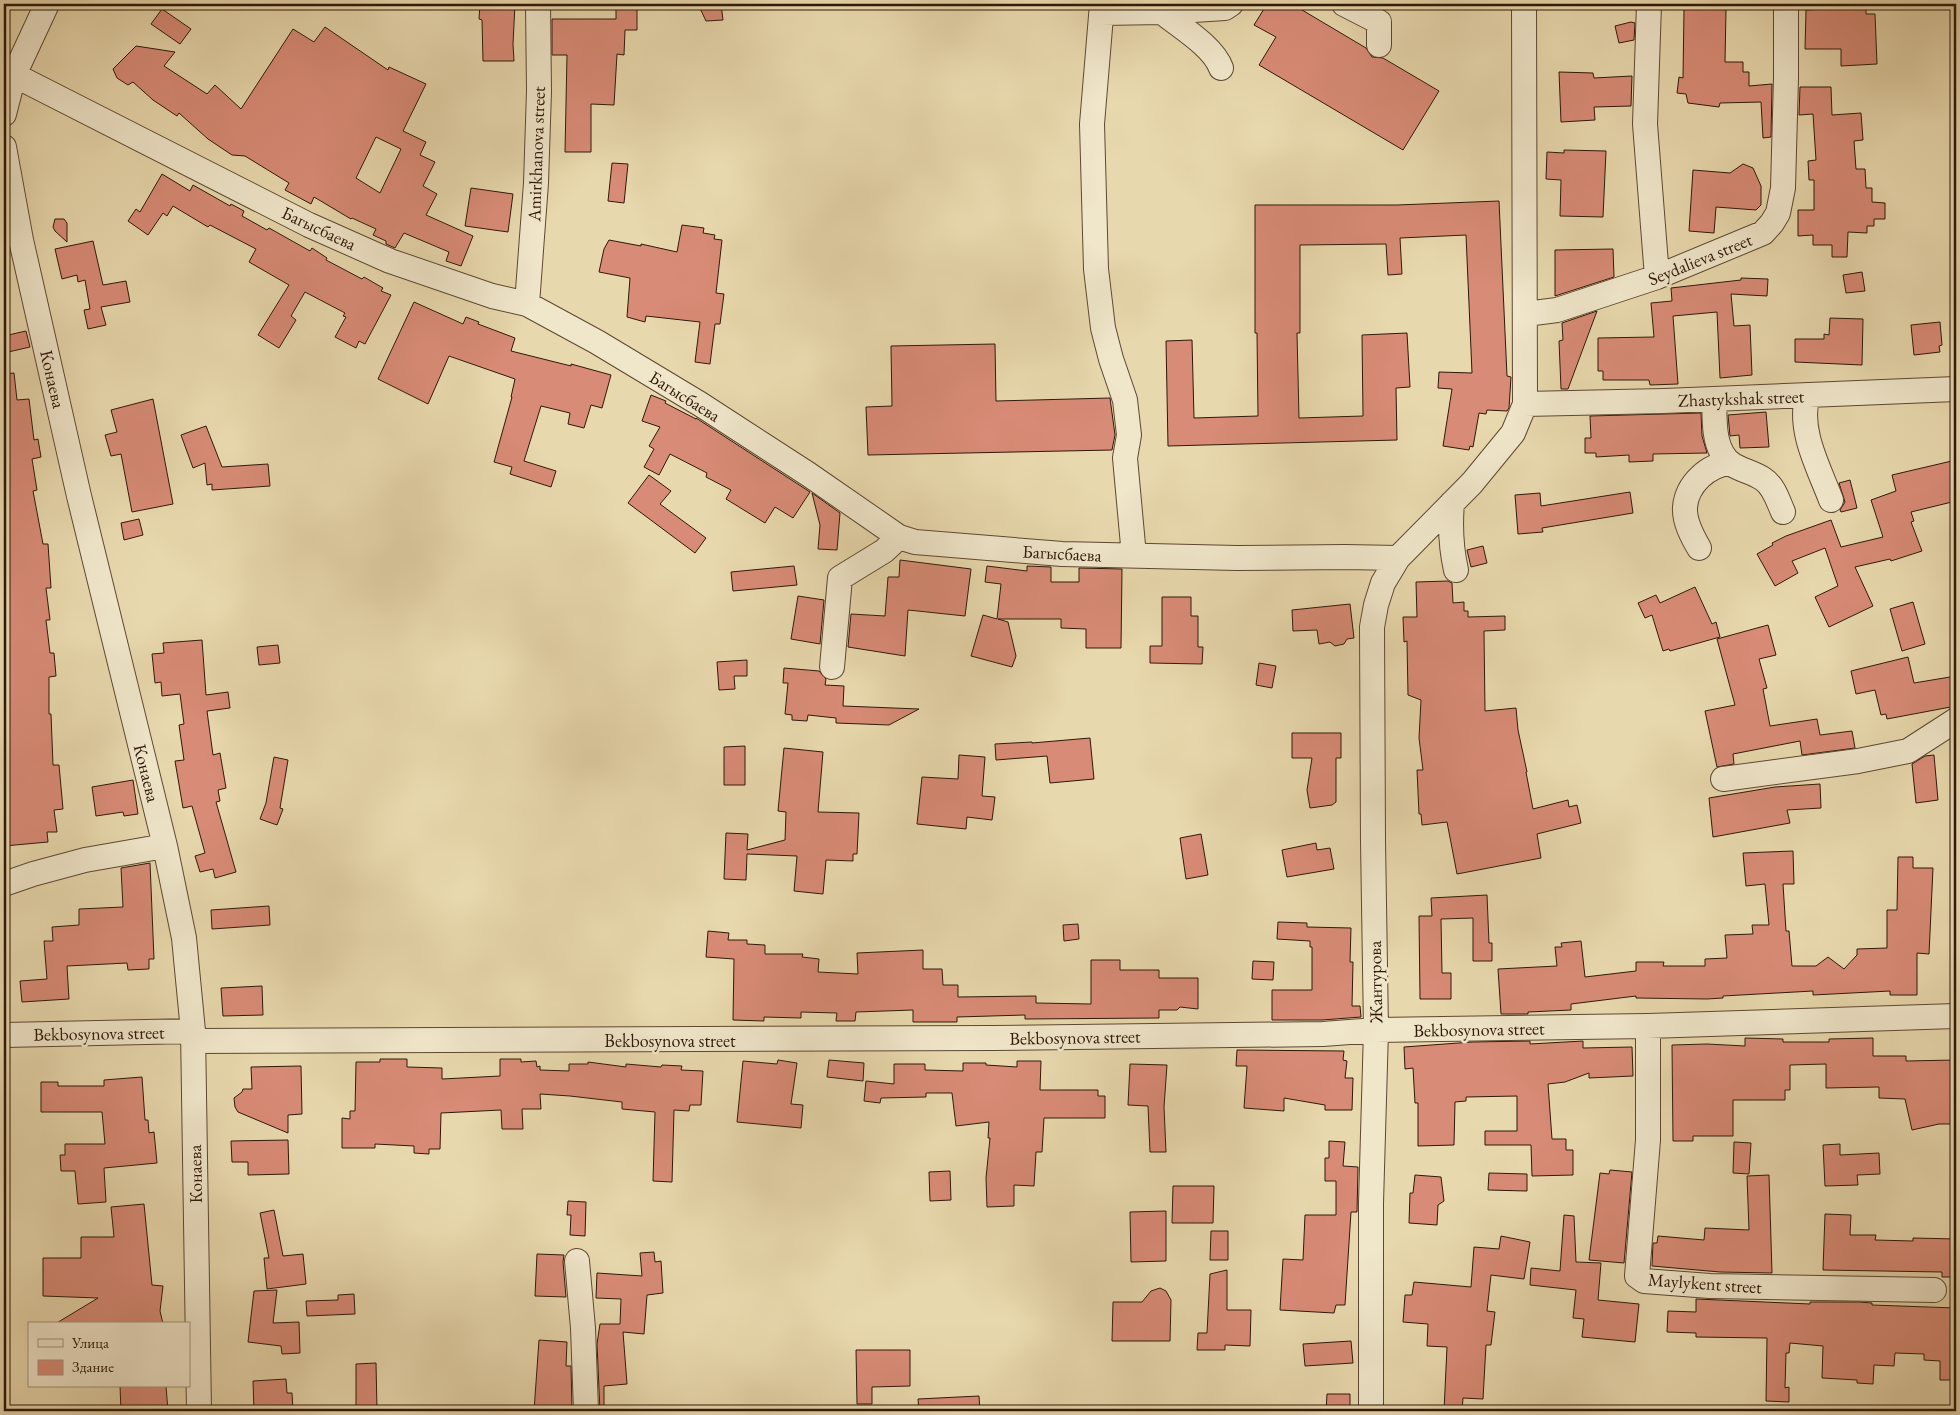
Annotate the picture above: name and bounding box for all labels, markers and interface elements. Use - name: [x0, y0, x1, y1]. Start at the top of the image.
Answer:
- street label: Amirkhanova street: [522, 86, 550, 223]
- street label: Багысбаева: [278, 201, 361, 256]
- street label: Seydalieva street: [1645, 228, 1756, 290]
- street label: Конаева: [35, 348, 71, 411]
- street label: Багысбаева: [645, 365, 726, 427]
- street label: Zhastykshak street: [1677, 384, 1805, 412]
- street label: Багысбаева: [1022, 539, 1103, 567]
- street label: Конаева: [129, 742, 165, 805]
- street label: Жантурова: [1363, 940, 1387, 1024]
- street label: Bekbosynova street: [1413, 1016, 1545, 1042]
- street label: Bekbosynova street: [33, 1020, 165, 1046]
- street label: Bekbosynova street: [1009, 1024, 1141, 1050]
- street label: Bekbosynova street: [604, 1029, 736, 1052]
- street label: Конаева: [183, 1144, 207, 1204]
- street label: Maylykent street: [1647, 1268, 1763, 1298]
- legend: [28, 1322, 190, 1388]
- text: Улица: [71, 1333, 109, 1352]
- text: Здание: [72, 1357, 114, 1376]

